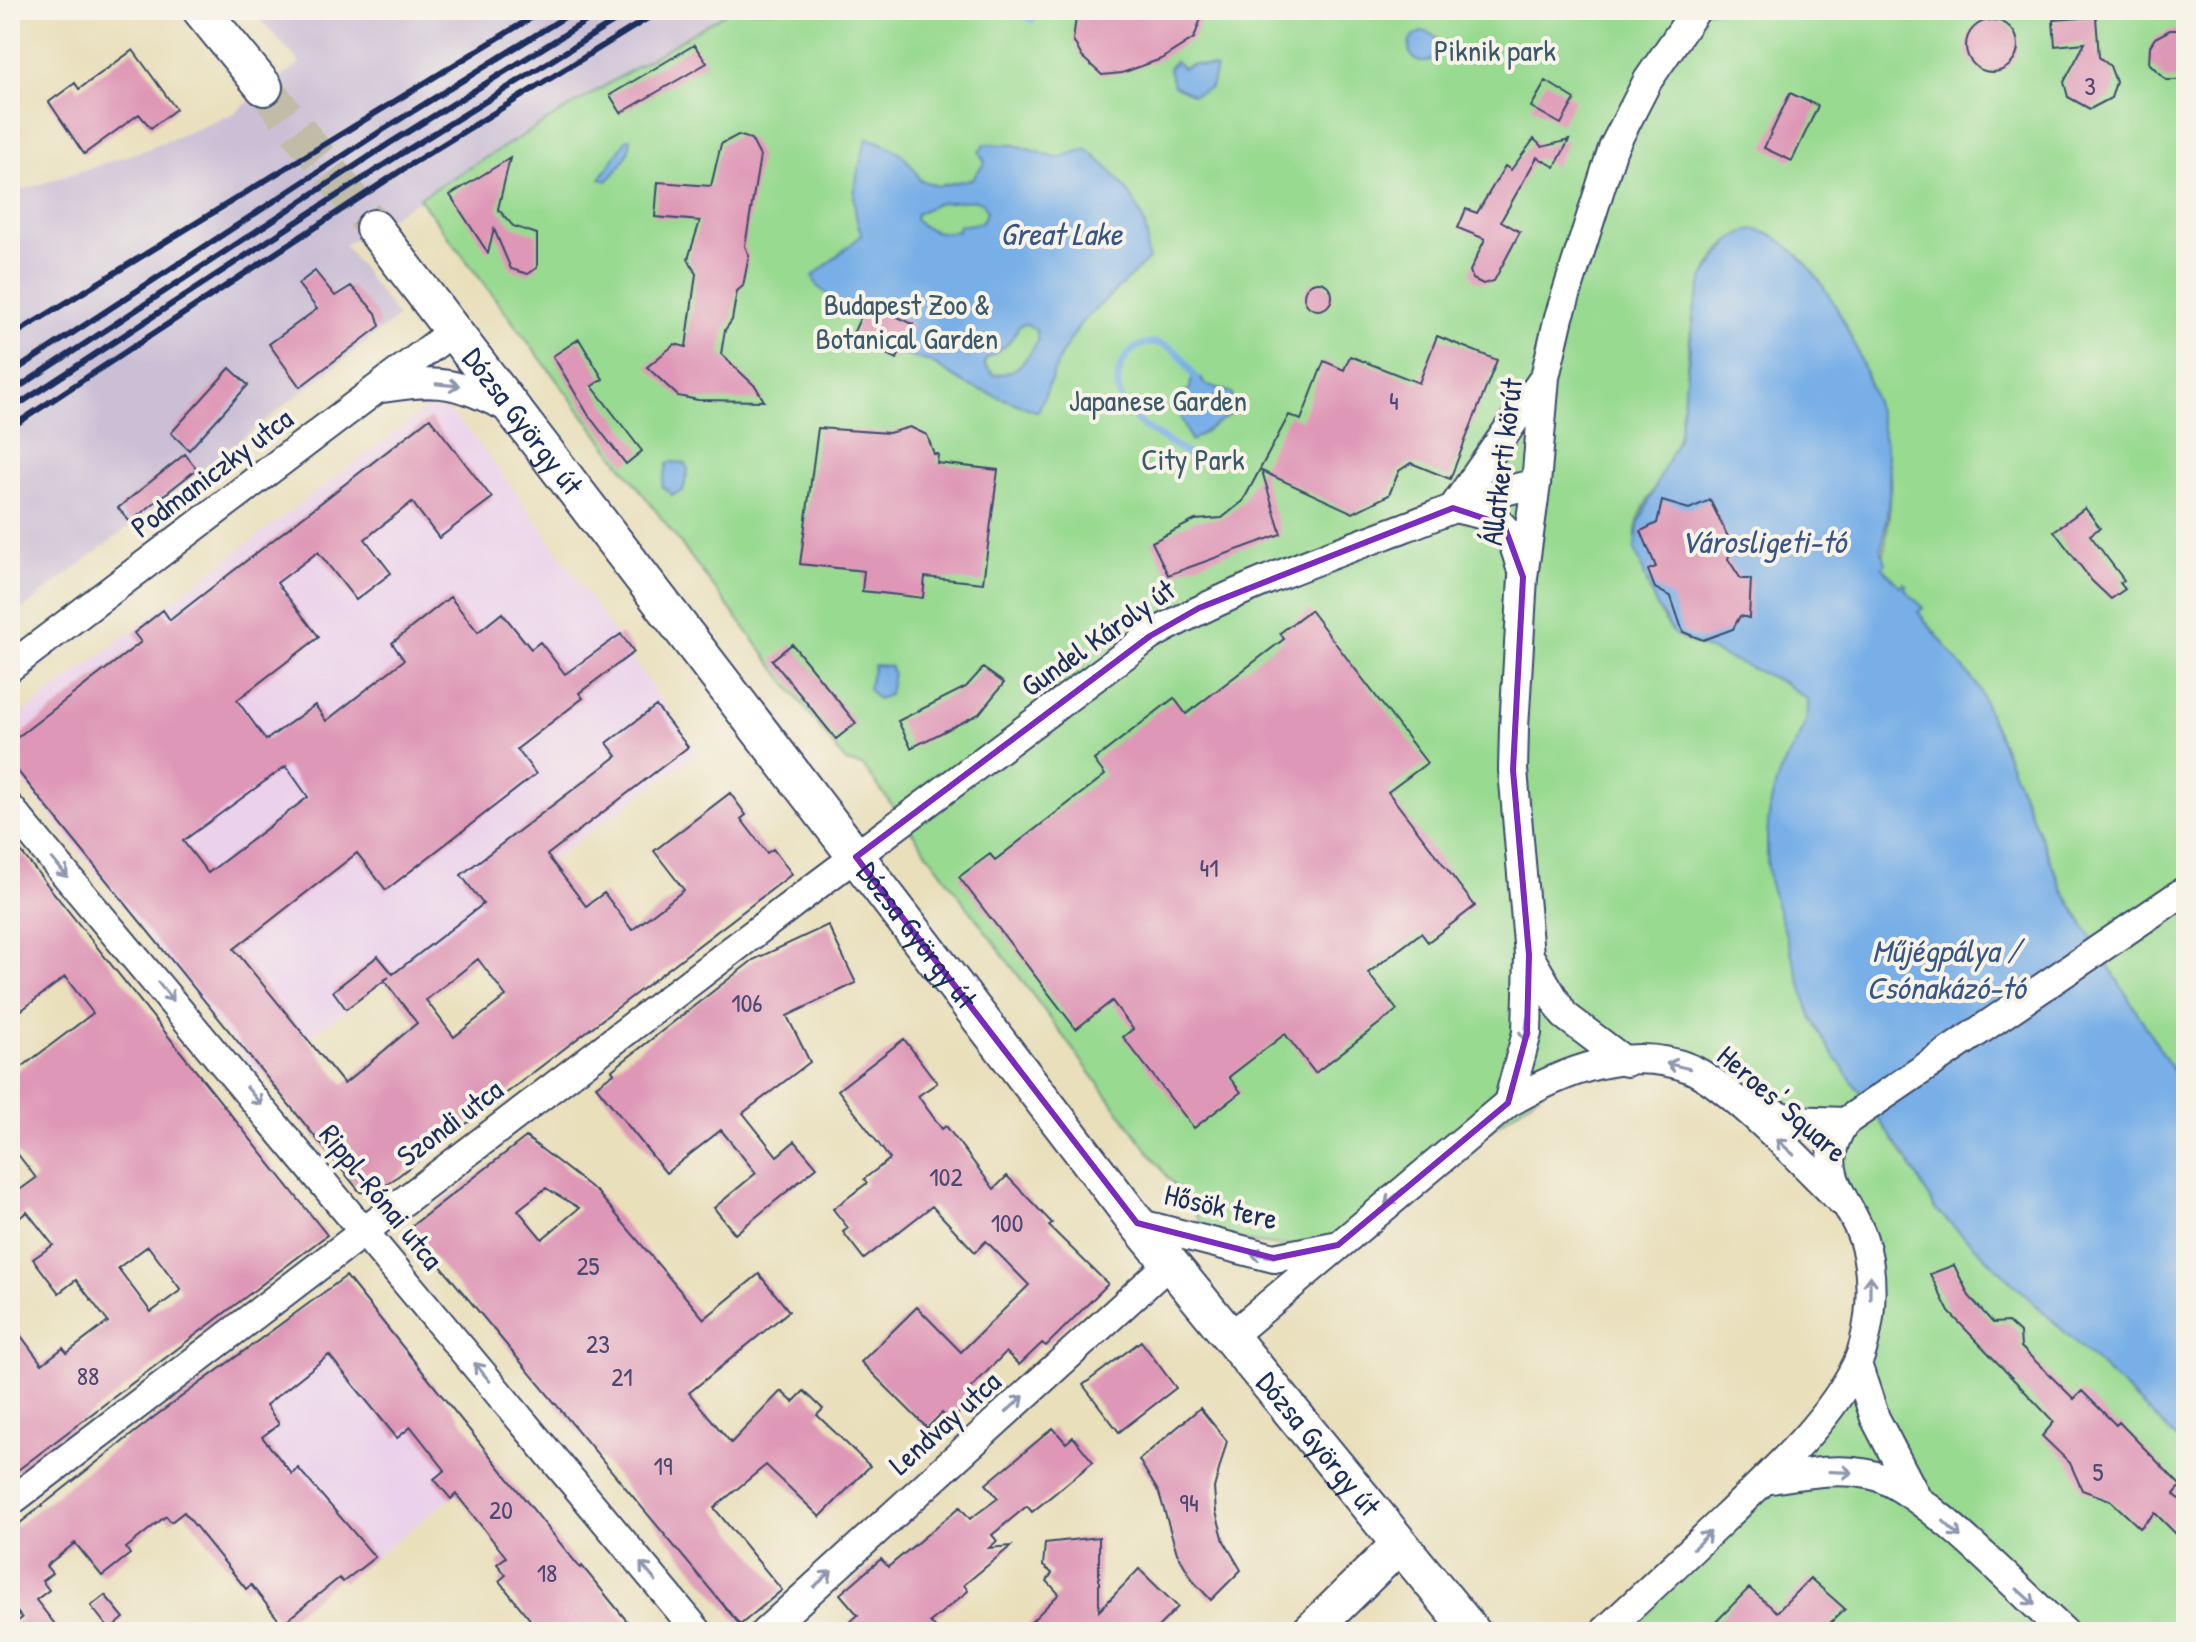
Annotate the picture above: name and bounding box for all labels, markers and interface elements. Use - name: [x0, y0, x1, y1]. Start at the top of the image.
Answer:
- park label: Piknik park: [1434, 30, 1556, 70]
- house number: 3: [2084, 68, 2096, 103]
- water label: Great Lake: [1000, 212, 1123, 255]
- park label: Budapest Zoo & Botanical Garden: [816, 284, 998, 358]
- street label: Dózsa György út: [454, 339, 593, 503]
- street label: Állatkerti körút: [1471, 375, 1531, 548]
- one-way arrow: [434, 377, 461, 392]
- park label: Japanese Garden: [1069, 380, 1247, 420]
- house number: 4: [1389, 383, 1399, 418]
- street label: Podmaniczky utca: [122, 398, 301, 546]
- park label: City Park: [1141, 439, 1245, 479]
- water label: Városligeti-tó: [1680, 520, 1848, 563]
- street label: Gundel Károly út: [1012, 569, 1183, 705]
- house number: 41: [1199, 850, 1219, 885]
- street label: Dózsa György út: [848, 853, 987, 1018]
- one-way arrow: [51, 857, 69, 877]
- water label: Műjégpálya / Csónakázó-tó: [1866, 929, 2028, 1009]
- one-way arrow: [157, 981, 175, 1002]
- house number: 106: [731, 985, 763, 1020]
- one-way arrow: [1518, 1016, 1533, 1043]
- street label: Heroes' Square: [1709, 1036, 1856, 1171]
- one-way arrow: [1665, 1058, 1691, 1073]
- street label: Szondi utca: [388, 1069, 511, 1175]
- one-way arrow: [245, 1085, 263, 1106]
- street label: Rippl-Rónai utca: [311, 1115, 453, 1278]
- one-way arrow: [1776, 1139, 1796, 1157]
- house number: 102: [929, 1159, 963, 1194]
- street label: Hősök tere: [1161, 1174, 1282, 1238]
- one-way arrow: [1385, 1188, 1405, 1206]
- house number: 100: [991, 1205, 1023, 1240]
- one-way arrow: [1249, 1247, 1275, 1262]
- house number: 25: [576, 1248, 600, 1283]
- one-way arrow: [1862, 1274, 1878, 1301]
- house number: 23: [586, 1326, 610, 1361]
- house number: 88: [77, 1358, 99, 1393]
- house number: 21: [611, 1359, 633, 1394]
- street label: Lendvay utca: [880, 1361, 1009, 1483]
- one-way arrow: [473, 1362, 491, 1383]
- street label: Dózsa György út: [1248, 1363, 1391, 1525]
- one-way arrow: [1005, 1396, 1025, 1414]
- house number: 19: [654, 1448, 672, 1483]
- house number: 5: [2093, 1454, 2104, 1489]
- one-way arrow: [1827, 1464, 1854, 1479]
- house number: 94: [1179, 1485, 1199, 1520]
- house number: 20: [489, 1492, 513, 1527]
- one-way arrow: [1941, 1519, 1961, 1537]
- one-way arrow: [1692, 1531, 1711, 1550]
- house number: 18: [537, 1555, 557, 1590]
- one-way arrow: [639, 1562, 657, 1583]
- one-way arrow: [813, 1570, 833, 1589]
- one-way arrow: [2016, 1588, 2036, 1606]

